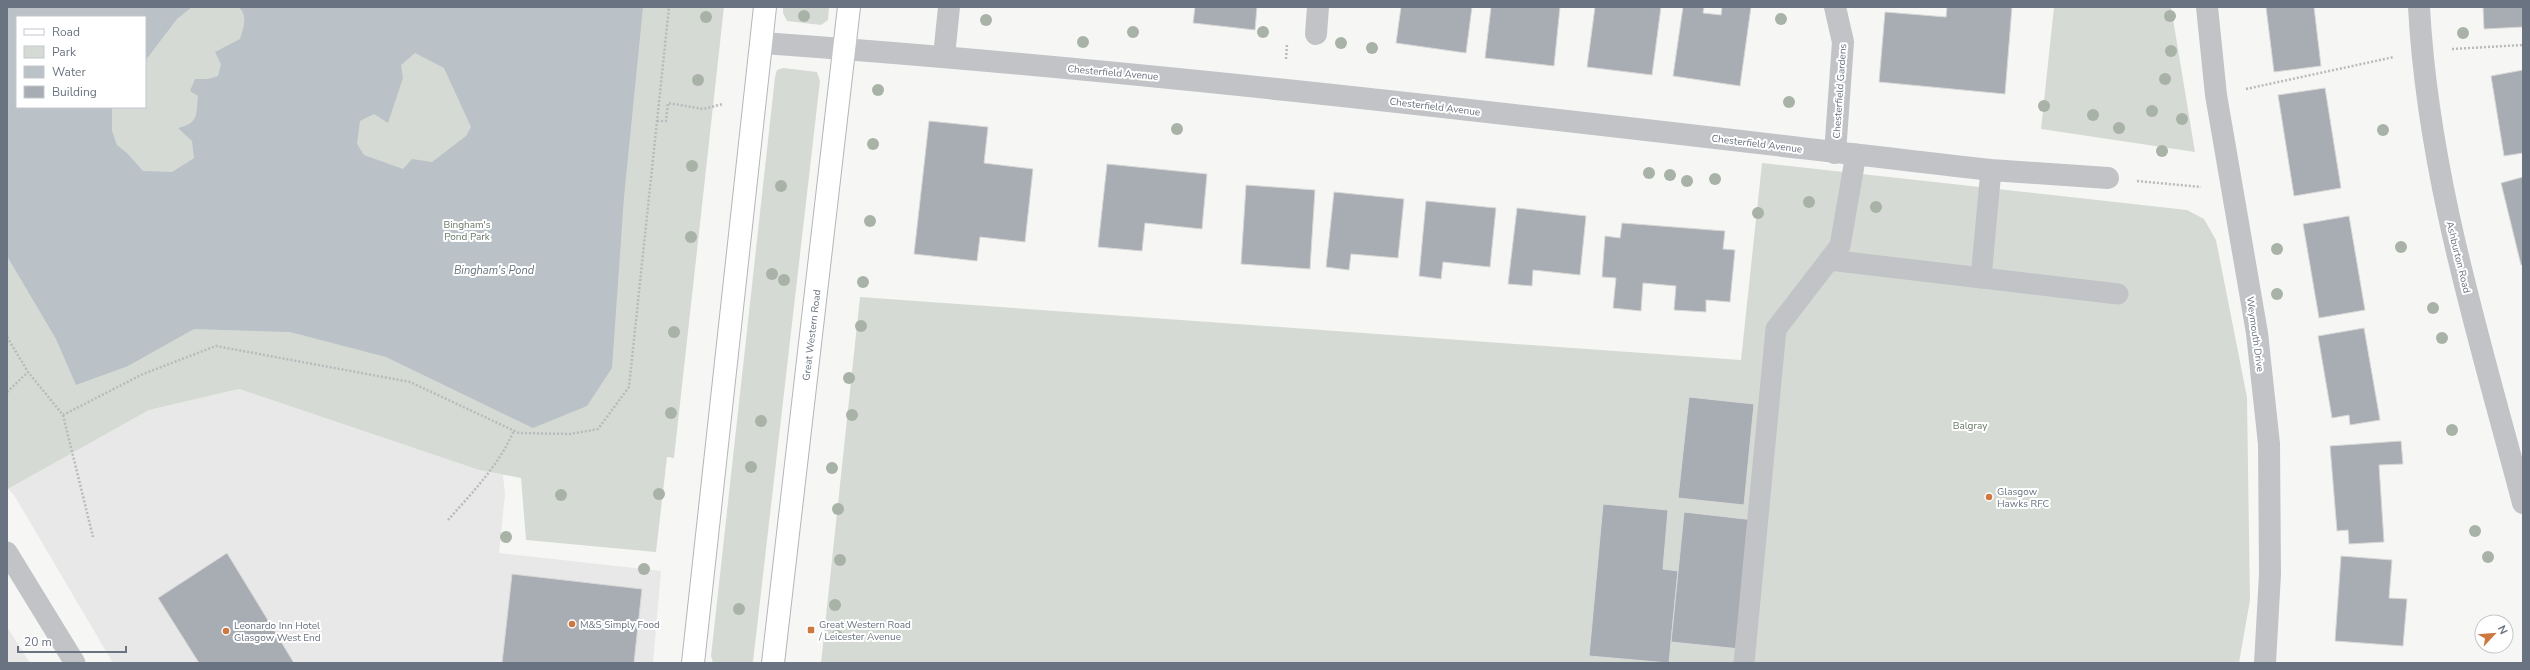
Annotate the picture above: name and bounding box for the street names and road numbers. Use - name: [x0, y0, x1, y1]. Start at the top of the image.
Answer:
- street label: Chesterfield Gardens: [1830, 43, 1850, 139]
- street label: Chesterfield Avenue: [1067, 62, 1159, 84]
- street label: Chesterfield Avenue: [1389, 94, 1481, 120]
- street label: Chesterfield Avenue: [1711, 131, 1803, 157]
- street label: Ashburton Road: [2442, 220, 2474, 295]
- street label: Great Western Road: [799, 289, 825, 382]
- street label: Weymouth Drive: [2243, 296, 2267, 373]

